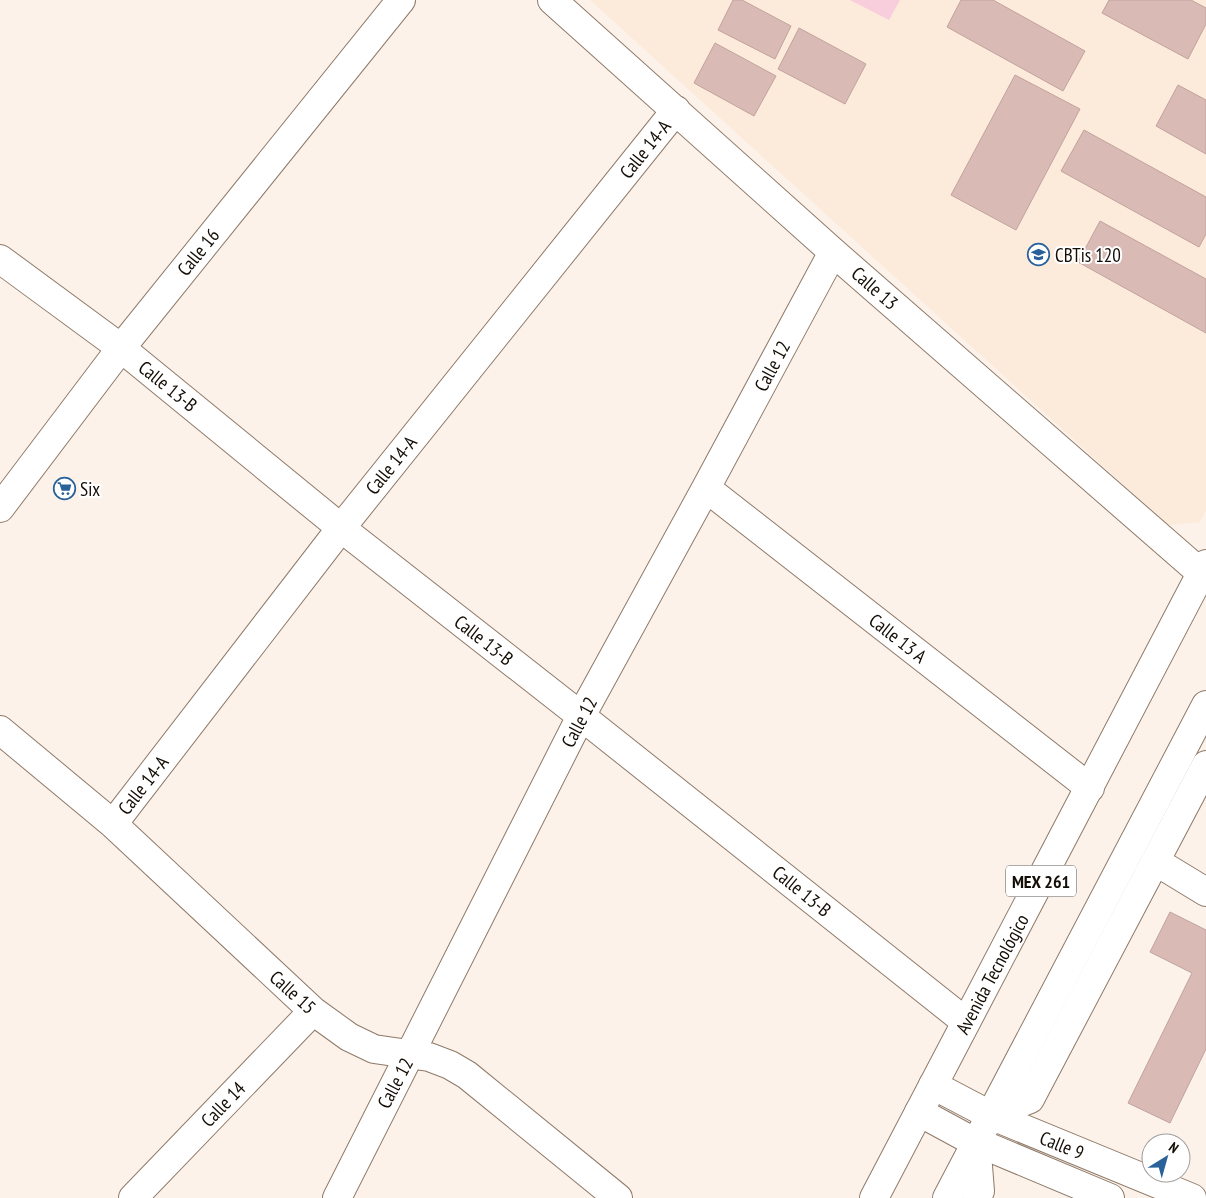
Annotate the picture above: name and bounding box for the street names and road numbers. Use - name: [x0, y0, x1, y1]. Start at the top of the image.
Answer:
- street label: Calle 14-A: [614, 115, 676, 183]
- street label: Calle 16: [172, 224, 224, 280]
- street label: Calle 13: [847, 261, 903, 315]
- street label: Calle 12: [749, 337, 795, 395]
- street label: Calle 13-B: [134, 355, 202, 417]
- street label: Calle 14-A: [360, 431, 422, 499]
- street label: Calle 13 A: [864, 608, 932, 668]
- street label: Calle 13-B: [450, 609, 518, 671]
- street label: Calle 12: [556, 693, 602, 751]
- street label: Calle 14-A: [113, 751, 173, 819]
- street label: Calle 13-B: [768, 860, 836, 922]
- road number: MEX 261: [1006, 866, 1076, 896]
- street label: Avenida Tecnológico: [950, 910, 1034, 1038]
- street label: Calle 15: [265, 965, 321, 1019]
- street label: Calle 12: [372, 1054, 418, 1112]
- street label: Calle 14: [196, 1076, 251, 1132]
- street label: Calle 9: [1036, 1125, 1088, 1165]

